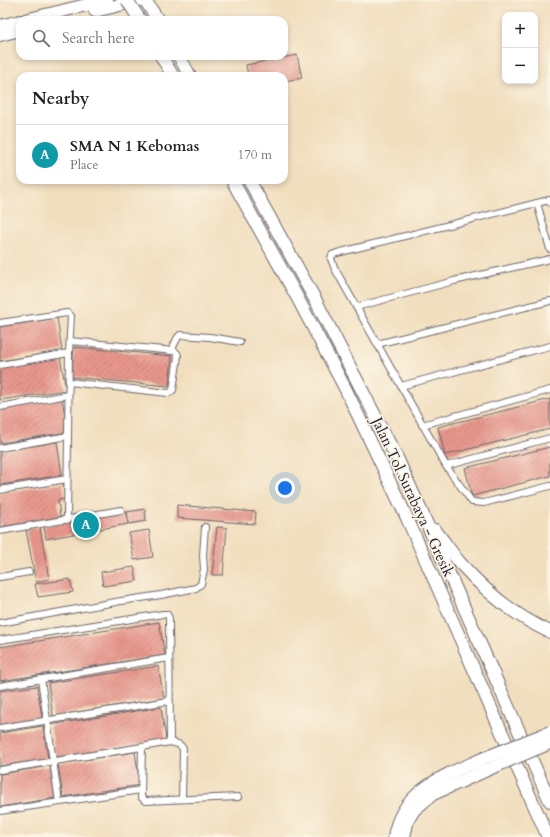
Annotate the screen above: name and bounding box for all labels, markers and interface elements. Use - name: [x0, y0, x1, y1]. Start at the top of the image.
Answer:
- map controls: [502, 12, 538, 84]
- button: +: [502, 12, 538, 48]
- search box: [16, 16, 288, 60]
- icon: search: [30, 27, 52, 49]
- text: Search here: [62, 28, 135, 48]
- button: −: [502, 48, 538, 84]
- text: Nearby: [32, 87, 89, 110]
- text: SMA N 1 Kebomas: [70, 136, 199, 156]
- text: A: [40, 146, 50, 164]
- text: 170 m: [238, 146, 272, 164]
- text: Place: [70, 156, 98, 174]
- street label: Jalan Tol Surabaya - Gresik: [366, 412, 459, 580]
- your location: [275, 478, 295, 498]
- pin: A: [73, 510, 99, 540]

